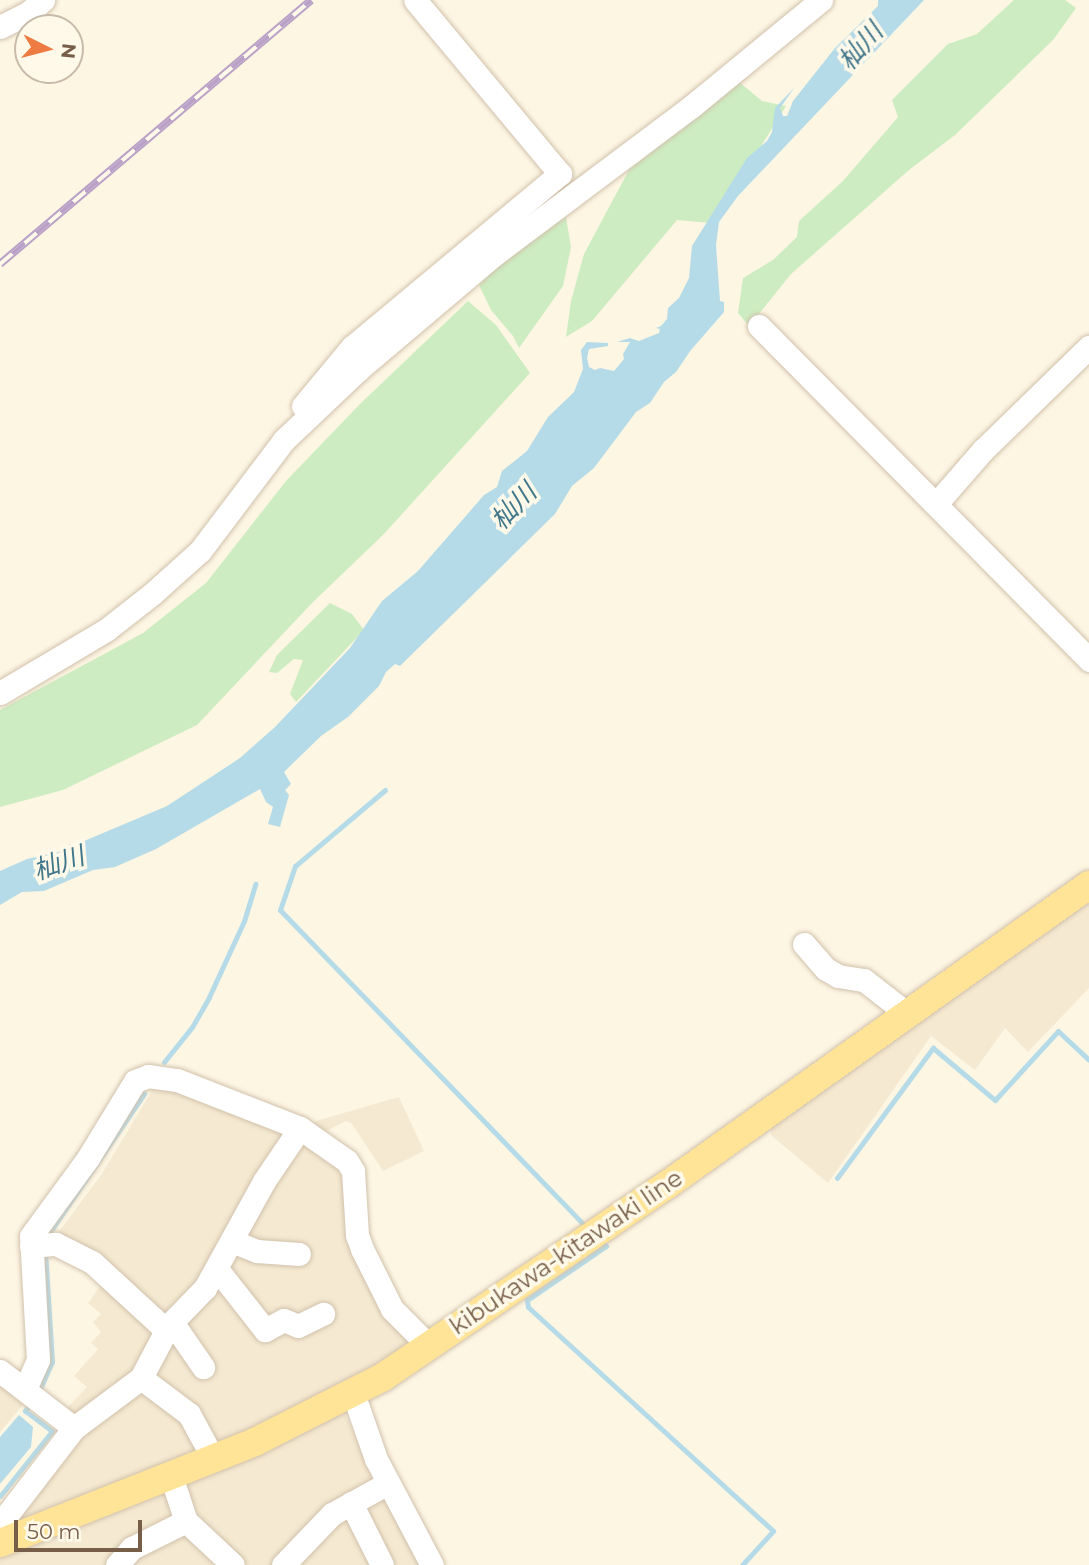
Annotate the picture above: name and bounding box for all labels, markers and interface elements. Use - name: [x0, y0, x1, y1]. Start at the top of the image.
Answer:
- north arrow: [14, 14, 84, 84]
- water label: 杣川: [832, 17, 890, 77]
- text: N: [56, 42, 81, 60]
- water label: 杣川: [485, 477, 543, 537]
- water label: 杣川: [29, 841, 89, 887]
- street label: kibukawa-kitawaki line: [444, 1163, 688, 1341]
- scale bar: [18, 1506, 145, 1550]
- text: 50 m: [27, 1519, 81, 1544]

